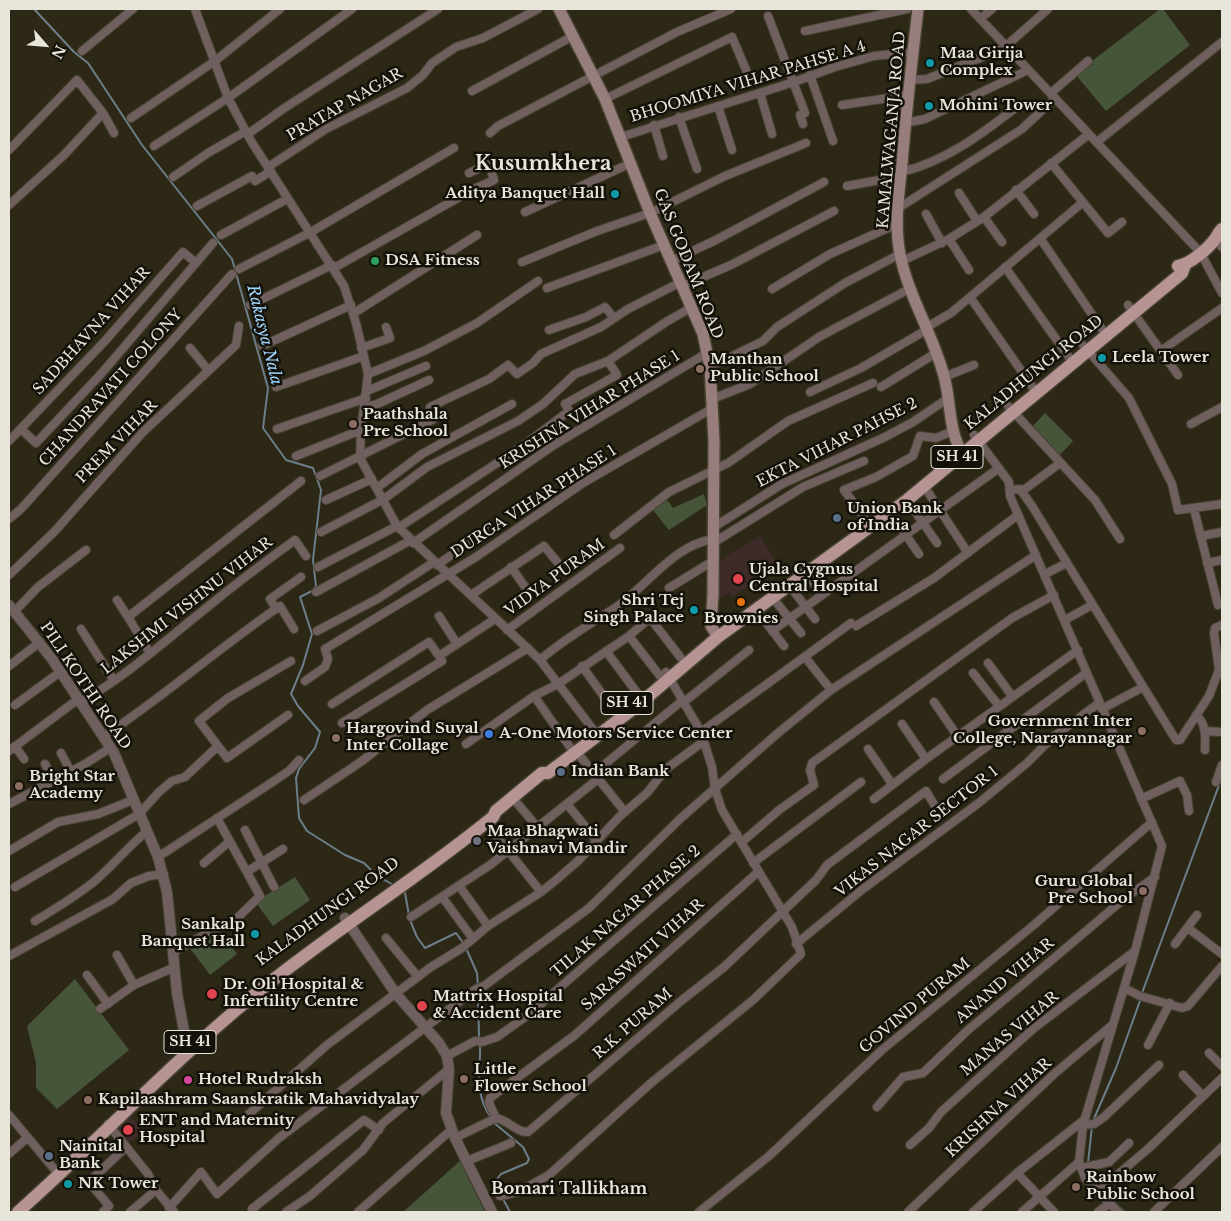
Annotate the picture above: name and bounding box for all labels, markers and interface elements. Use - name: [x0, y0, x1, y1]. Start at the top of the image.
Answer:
- north arrow: [20, 20, 70, 70]
- street label: KAMALWAGANJA ROAD: [874, 30, 910, 230]
- street label: BHOOMIYA VIHAR PAHSE A 4: [628, 37, 868, 127]
- text: N: [47, 42, 69, 62]
- place label: Maa Girija Complex: [940, 45, 1023, 80]
- marker: Maa Girija Complex: [924, 57, 936, 69]
- street label: PRATAP NAGAR: [284, 65, 406, 145]
- place label: Mohini Tower: [939, 97, 1052, 115]
- marker: Mohini Tower: [923, 100, 935, 112]
- district label: Kusumkhera: [475, 152, 611, 176]
- place label: Aditya Banquet Hall: [445, 185, 605, 203]
- street label: GAS GODAM ROAD: [650, 186, 726, 342]
- marker: Aditya Banquet Hall: [609, 188, 621, 200]
- place label: DSA Fitness: [385, 252, 480, 270]
- marker: DSA Fitness: [369, 255, 381, 267]
- street label: SADBHAVNA VIHAR: [30, 263, 154, 399]
- water label: Rakasya Nala: [242, 283, 286, 387]
- street label: CHANDRAVATI COLONY: [36, 306, 186, 470]
- street label: KALADHUNGI ROAD: [961, 312, 1107, 434]
- street label: KRISHNA VIHAR PHASE 1: [496, 347, 684, 473]
- place label: Leela Tower: [1112, 349, 1209, 367]
- place label: Manthan Public School: [710, 351, 819, 386]
- marker: Leela Tower: [1096, 352, 1108, 364]
- marker: Manthan Public School: [694, 363, 706, 375]
- street label: EKTA VIHAR PAHSE 2: [754, 395, 920, 491]
- street label: PREM VIHAR: [73, 397, 161, 487]
- place label: Paathshala Pre School: [363, 406, 448, 441]
- marker: Paathshala Pre School: [347, 418, 359, 430]
- street label: DURGA VIHAR PHASE 1: [448, 442, 620, 562]
- road number: SH 41: [931, 446, 983, 468]
- place label: Union Bank of India: [847, 500, 942, 535]
- marker: Union Bank of India: [831, 512, 843, 524]
- street label: LAKSHMI VISHNU VIHAR: [98, 534, 276, 678]
- street label: VIDYA PURAM: [501, 536, 609, 620]
- place label: Ujala Cygnus Central Hospital: [749, 561, 878, 596]
- marker: Ujala Cygnus Central Hospital: [731, 572, 745, 586]
- place label: Shri Tej Singh Palace: [584, 592, 684, 627]
- marker: Brownies: [735, 596, 747, 608]
- marker: Shri Tej Singh Palace: [688, 604, 700, 616]
- place label: Brownies: [704, 610, 778, 628]
- street label: PILI KOTHI ROAD: [36, 619, 134, 753]
- road number: SH 41: [601, 691, 653, 714]
- place label: Government Inter College, Narayannagar: [953, 713, 1132, 748]
- place label: Hargovind Suyal Inter Collage: [346, 720, 479, 755]
- place label: A-One Motors Service Center: [499, 725, 732, 743]
- marker: Government Inter College, Narayannagar: [1136, 725, 1148, 737]
- marker: A-One Motors Service Center: [483, 728, 495, 740]
- marker: Hargovind Suyal Inter Collage: [330, 732, 342, 744]
- place label: Indian Bank: [571, 763, 669, 781]
- street label: VIKAS NAGAR SECTOR 1: [832, 763, 1002, 901]
- marker: Indian Bank: [555, 766, 567, 778]
- place label: Bright Star Academy: [29, 768, 115, 803]
- marker: Bright Star Academy: [13, 780, 25, 792]
- place label: Maa Bhagwati Vaishnavi Mandir: [487, 823, 627, 858]
- marker: Maa Bhagwati Vaishnavi Mandir: [471, 835, 483, 847]
- street label: TILAK NAGAR PHASE 2: [548, 842, 704, 982]
- street label: KALADHUNGI ROAD: [253, 854, 403, 970]
- place label: Guru Global Pre School: [1035, 873, 1133, 908]
- marker: Guru Global Pre School: [1137, 885, 1149, 897]
- street label: SARASWATI VIHAR: [578, 895, 708, 1015]
- place label: Sankalp Banquet Hall: [141, 916, 245, 951]
- marker: Sankalp Banquet Hall: [249, 928, 261, 940]
- street label: ANAND VIHAR: [952, 935, 1058, 1027]
- street label: GOVIND PURAM: [856, 954, 974, 1058]
- place label: Dr. Oli Hospital & Infertility Centre: [223, 976, 364, 1011]
- street label: R.K. PURAM: [590, 985, 676, 1063]
- marker: Dr. Oli Hospital & Infertility Centre: [205, 987, 219, 1001]
- place label: Mattrix Hospital & Accident Care: [433, 988, 563, 1023]
- street label: MANAS VIHAR: [957, 988, 1063, 1080]
- marker: Mattrix Hospital & Accident Care: [415, 999, 429, 1013]
- road number: SH 41: [164, 1030, 216, 1054]
- street label: KRISHNA VIHAR: [942, 1054, 1056, 1162]
- place label: Little Flower School: [474, 1061, 587, 1096]
- place label: Hotel Rudraksh: [198, 1071, 322, 1089]
- marker: Little Flower School: [458, 1073, 470, 1085]
- marker: Hotel Rudraksh: [182, 1074, 194, 1086]
- place label: Kapilaashram Saanskratik Mahavidyalay: [98, 1091, 419, 1109]
- marker: Kapilaashram Saanskratik Mahavidyalay: [82, 1094, 94, 1106]
- place label: ENT and Maternity Hospital: [139, 1112, 294, 1147]
- marker: ENT and Maternity Hospital: [121, 1123, 135, 1137]
- place label: Nainital Bank: [59, 1138, 123, 1173]
- marker: Nainital Bank: [43, 1150, 55, 1162]
- place label: Rainbow Public School: [1086, 1169, 1195, 1204]
- place label: NK Tower: [78, 1175, 159, 1193]
- marker: NK Tower: [62, 1178, 74, 1190]
- district label: Bomari Tallikham: [491, 1179, 647, 1199]
- marker: Rainbow Public School: [1070, 1181, 1082, 1193]

